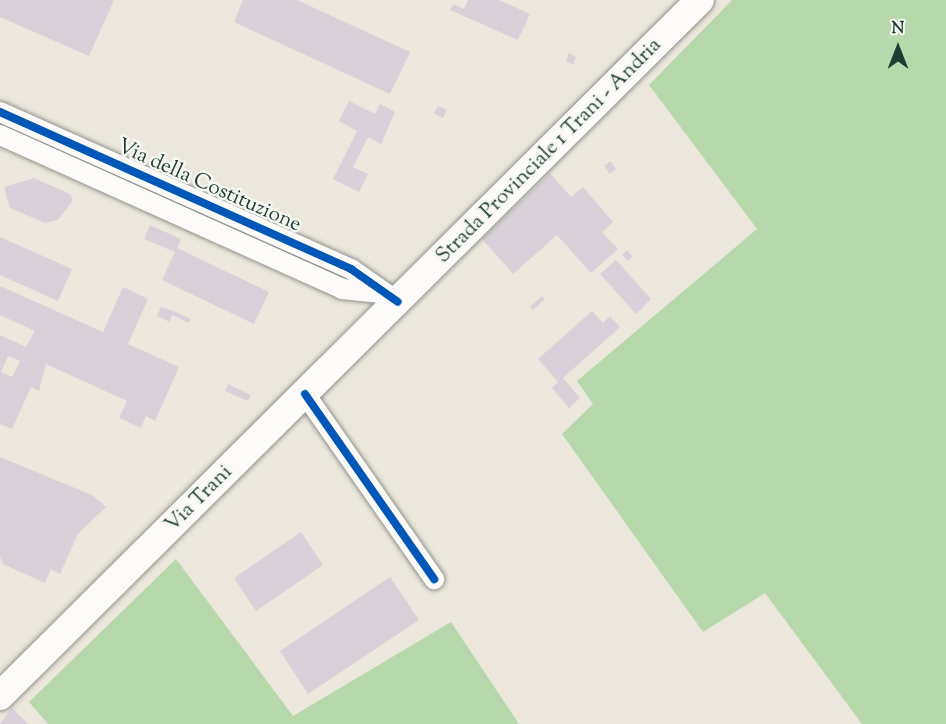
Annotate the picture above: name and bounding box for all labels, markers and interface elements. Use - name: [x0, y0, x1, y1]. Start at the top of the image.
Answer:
- north arrow: [868, 18, 928, 78]
- text: N: [892, 18, 904, 41]
- street label: Strada Provinciale 1 Trani - Andria: [431, 33, 667, 269]
- street label: Via della Costituzione: [113, 134, 305, 238]
- street label: Via Trani: [160, 460, 238, 538]

